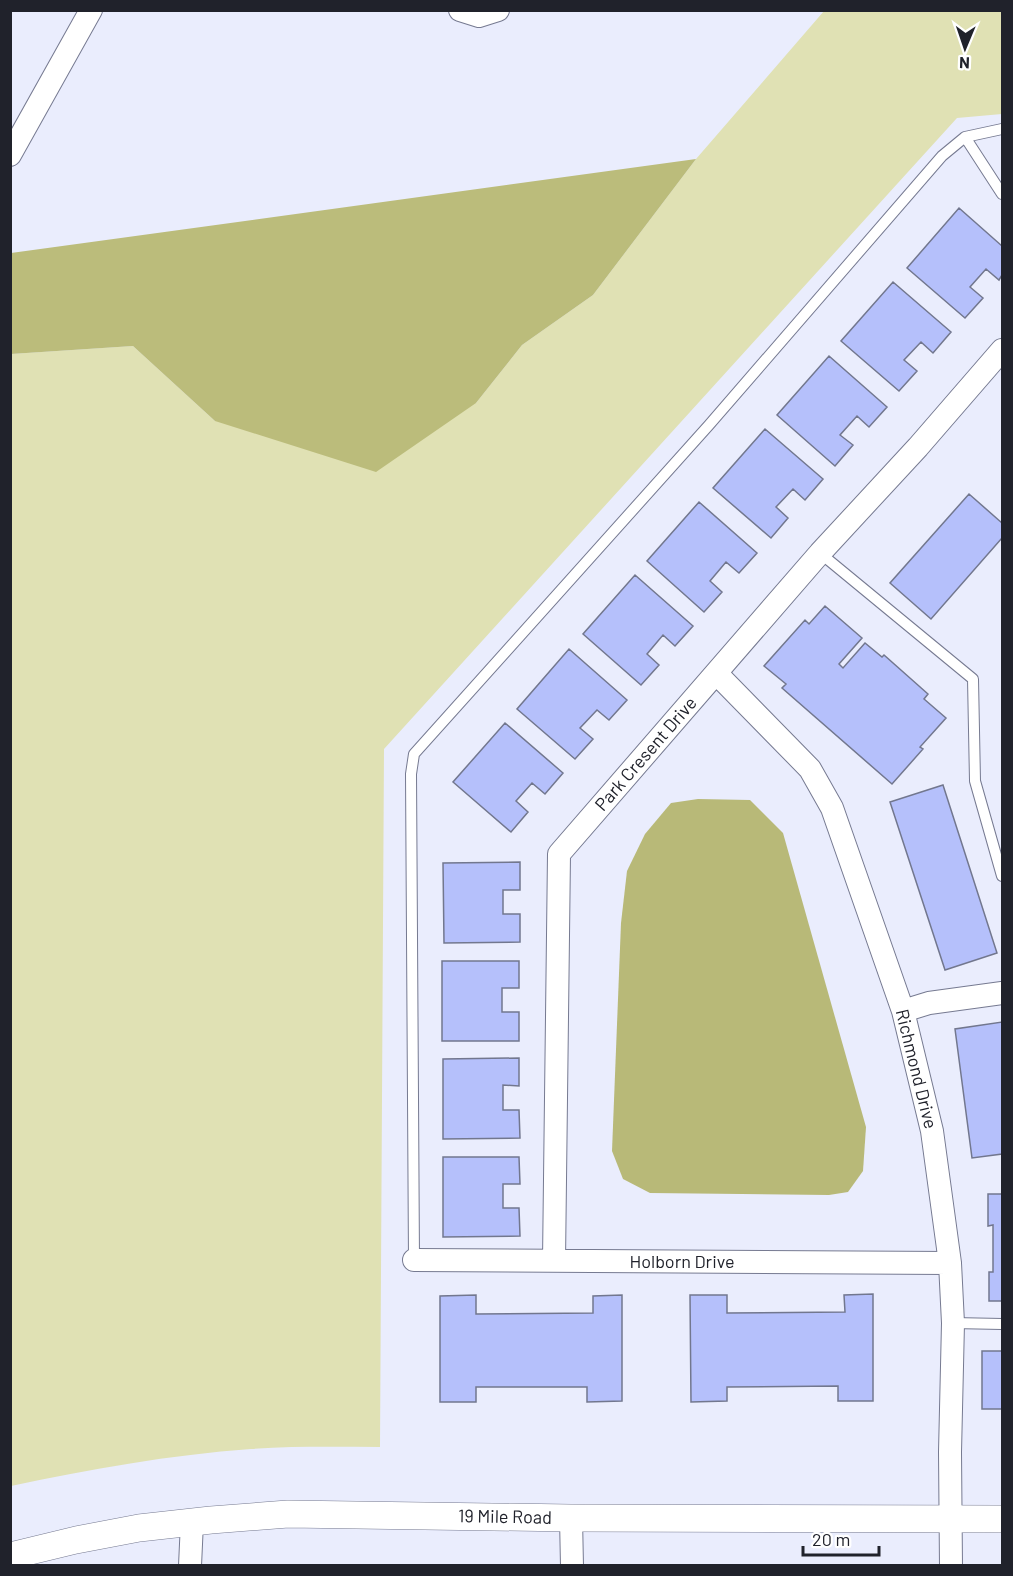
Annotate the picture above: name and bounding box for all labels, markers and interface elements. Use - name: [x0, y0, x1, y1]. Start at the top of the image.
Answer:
- north arrow: [935, 18, 995, 78]
- text: N: [959, 54, 970, 73]
- street label: Park Cresent Drive: [590, 692, 701, 815]
- street label: Richmond Drive: [891, 1007, 942, 1131]
- street label: Holborn Drive: [629, 1250, 735, 1272]
- street label: 19 Mile Road: [458, 1504, 552, 1528]
- scale bar: [803, 1519, 880, 1557]
- text: 20 m: [812, 1528, 850, 1550]

